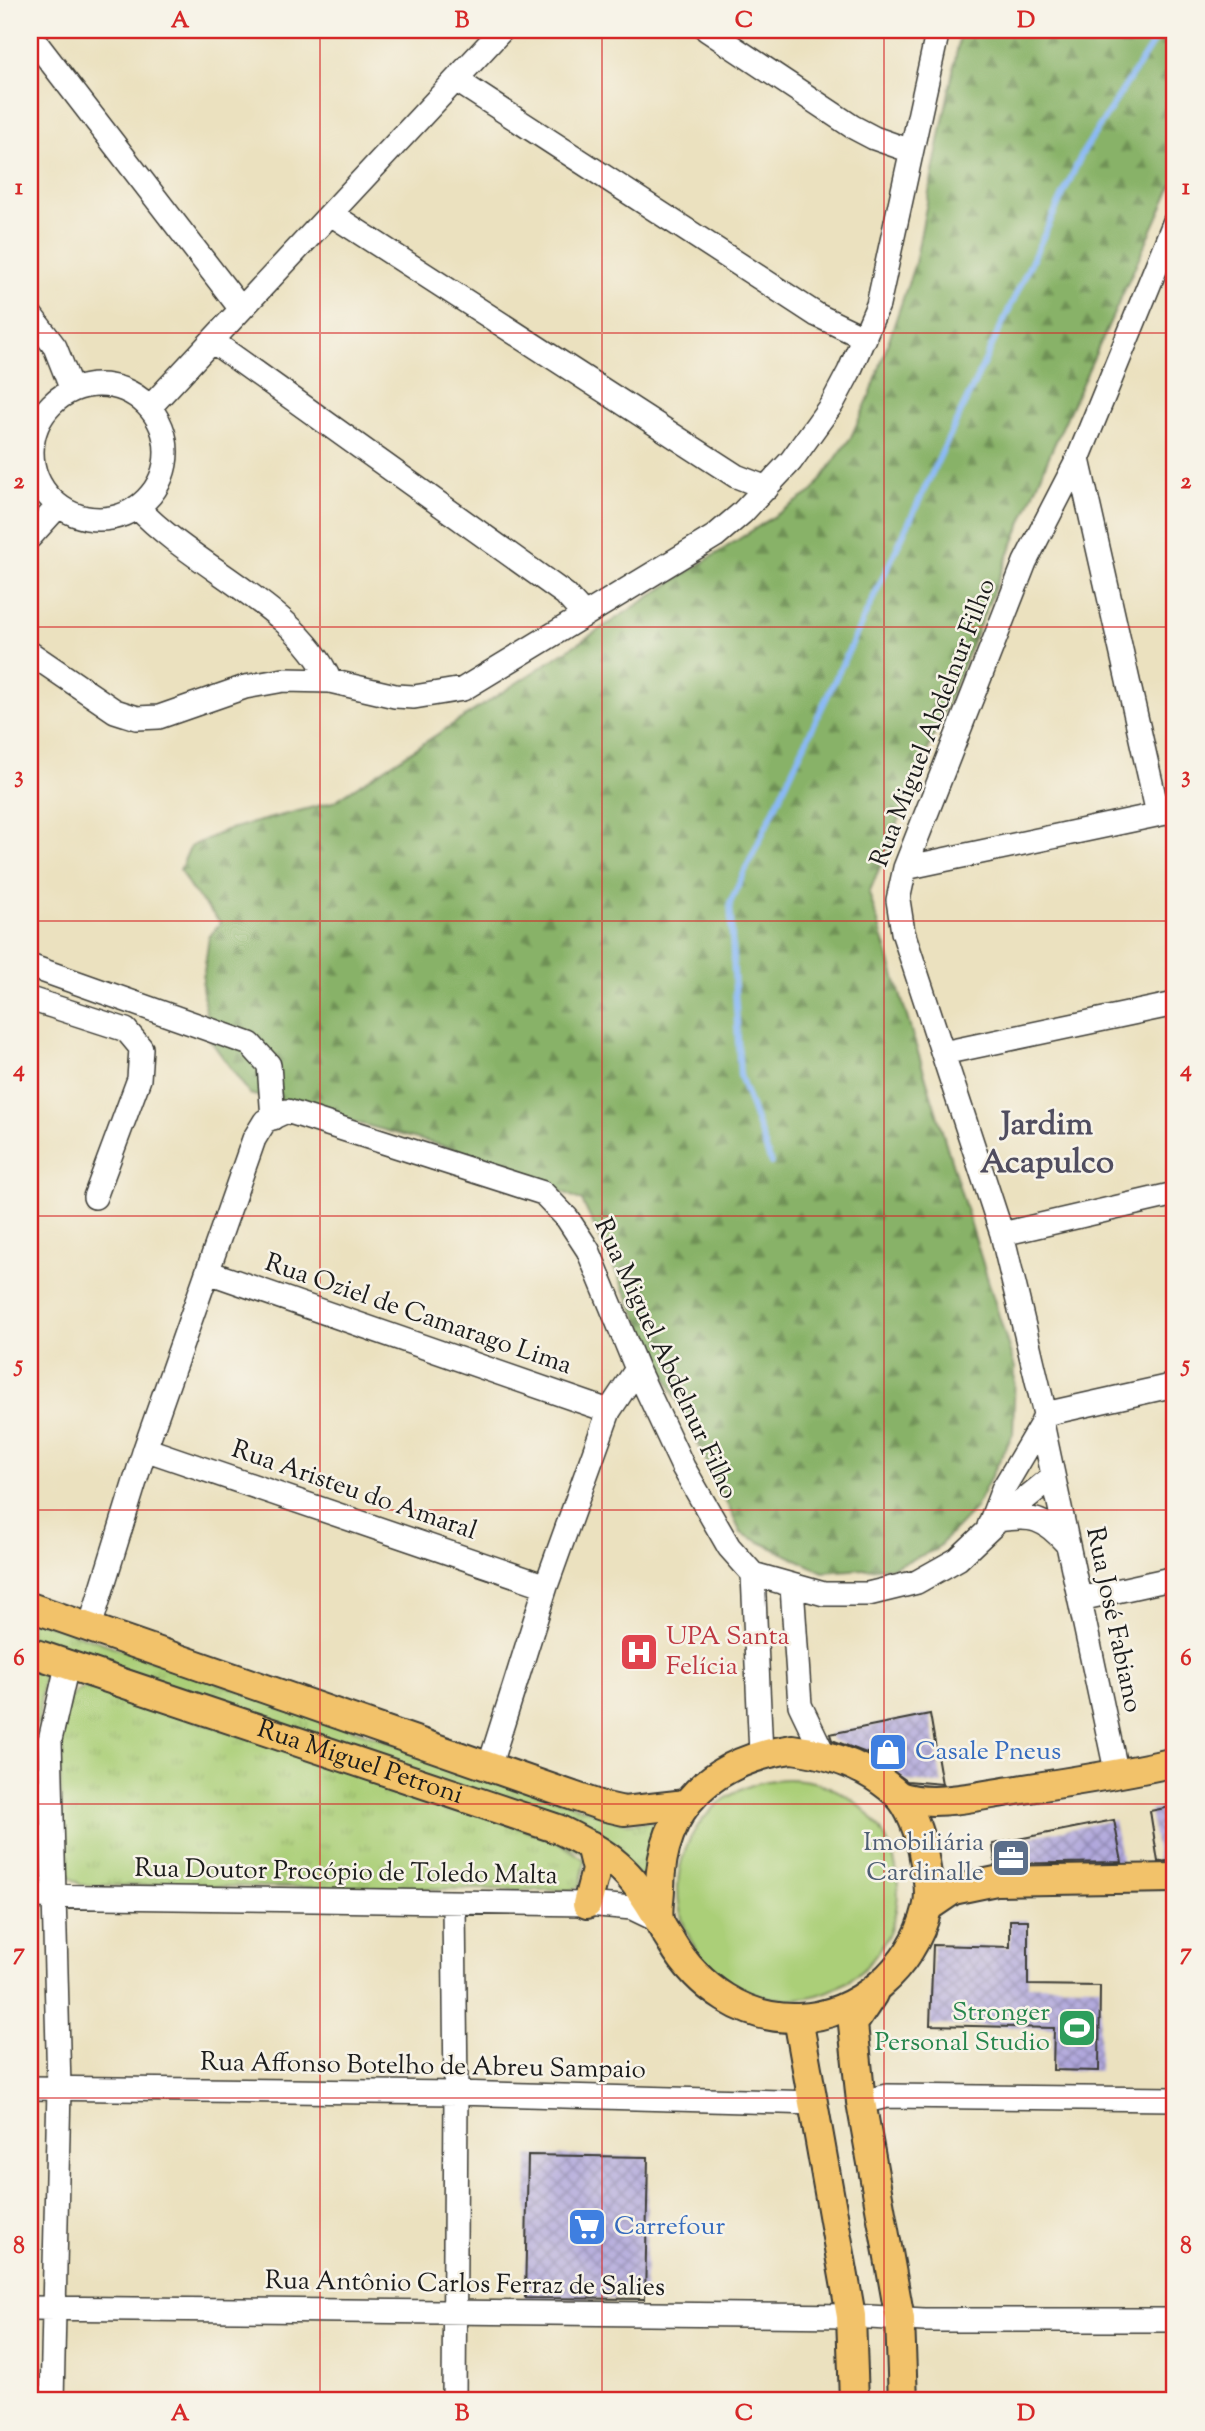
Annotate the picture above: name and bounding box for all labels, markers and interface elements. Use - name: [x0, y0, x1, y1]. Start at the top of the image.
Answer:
- text: A: [171, 5, 190, 38]
- text: B: [455, 5, 470, 38]
- text: C: [735, 5, 753, 38]
- text: D: [1017, 5, 1035, 38]
- text: 1: [15, 172, 23, 205]
- text: 1: [1182, 172, 1190, 205]
- text: 2: [14, 466, 25, 499]
- text: 2: [1181, 466, 1192, 499]
- street label: Rua Miguel Abdelnur Filho: [862, 574, 1006, 872]
- text: 3: [14, 760, 24, 793]
- text: 3: [1181, 760, 1191, 793]
- text: 4: [12, 1054, 25, 1087]
- text: 4: [1179, 1054, 1192, 1087]
- district label: Jardim Acapulco: [980, 1102, 1114, 1188]
- street label: Rua Miguel Abdelnur Filho: [584, 1213, 746, 1505]
- street label: Rua Oziel de Camarago Lima: [260, 1245, 576, 1385]
- text: 5: [13, 1349, 23, 1382]
- text: 5: [1180, 1349, 1190, 1382]
- street label: Rua Aristeu do Amaral: [226, 1432, 482, 1550]
- street label: Rua José Fabiano: [1075, 1524, 1151, 1716]
- place label: UPA Santa Felícia: [666, 1619, 790, 1686]
- hospital icon: UPA Santa Felícia: [618, 1631, 660, 1673]
- text: 6: [13, 1643, 25, 1676]
- text: 6: [1180, 1643, 1192, 1676]
- street label: Rua Miguel Petroni: [252, 1711, 468, 1814]
- shop icon: Casale Pneus: [867, 1731, 909, 1773]
- place label: Casale Pneus: [915, 1734, 1061, 1771]
- place label: Imobiliária Cardinalle: [863, 1825, 984, 1892]
- office icon: Imobiliária Cardinalle: [990, 1837, 1032, 1879]
- street label: Rua Doutor Procópio de Toledo Malta: [134, 1851, 558, 1895]
- text: 7: [13, 1937, 25, 1970]
- text: 7: [1180, 1937, 1192, 1970]
- place label: Stronger Personal Studio: [874, 1995, 1050, 2062]
- sports icon: Stronger Personal Studio: [1056, 2007, 1098, 2049]
- street label: Rua Affonso Botelho de Abreu Sampaio: [200, 2045, 646, 2089]
- supermarket icon: Carrefour: [566, 2206, 608, 2248]
- place label: Carrefour: [614, 2209, 725, 2246]
- text: 8: [13, 2231, 25, 2264]
- text: 8: [1180, 2231, 1192, 2264]
- street label: Rua Antônio Carlos Ferraz de Salies: [265, 2263, 665, 2307]
- text: A: [171, 2398, 190, 2431]
- text: B: [455, 2398, 470, 2431]
- text: C: [735, 2398, 753, 2431]
- text: D: [1017, 2398, 1035, 2431]

